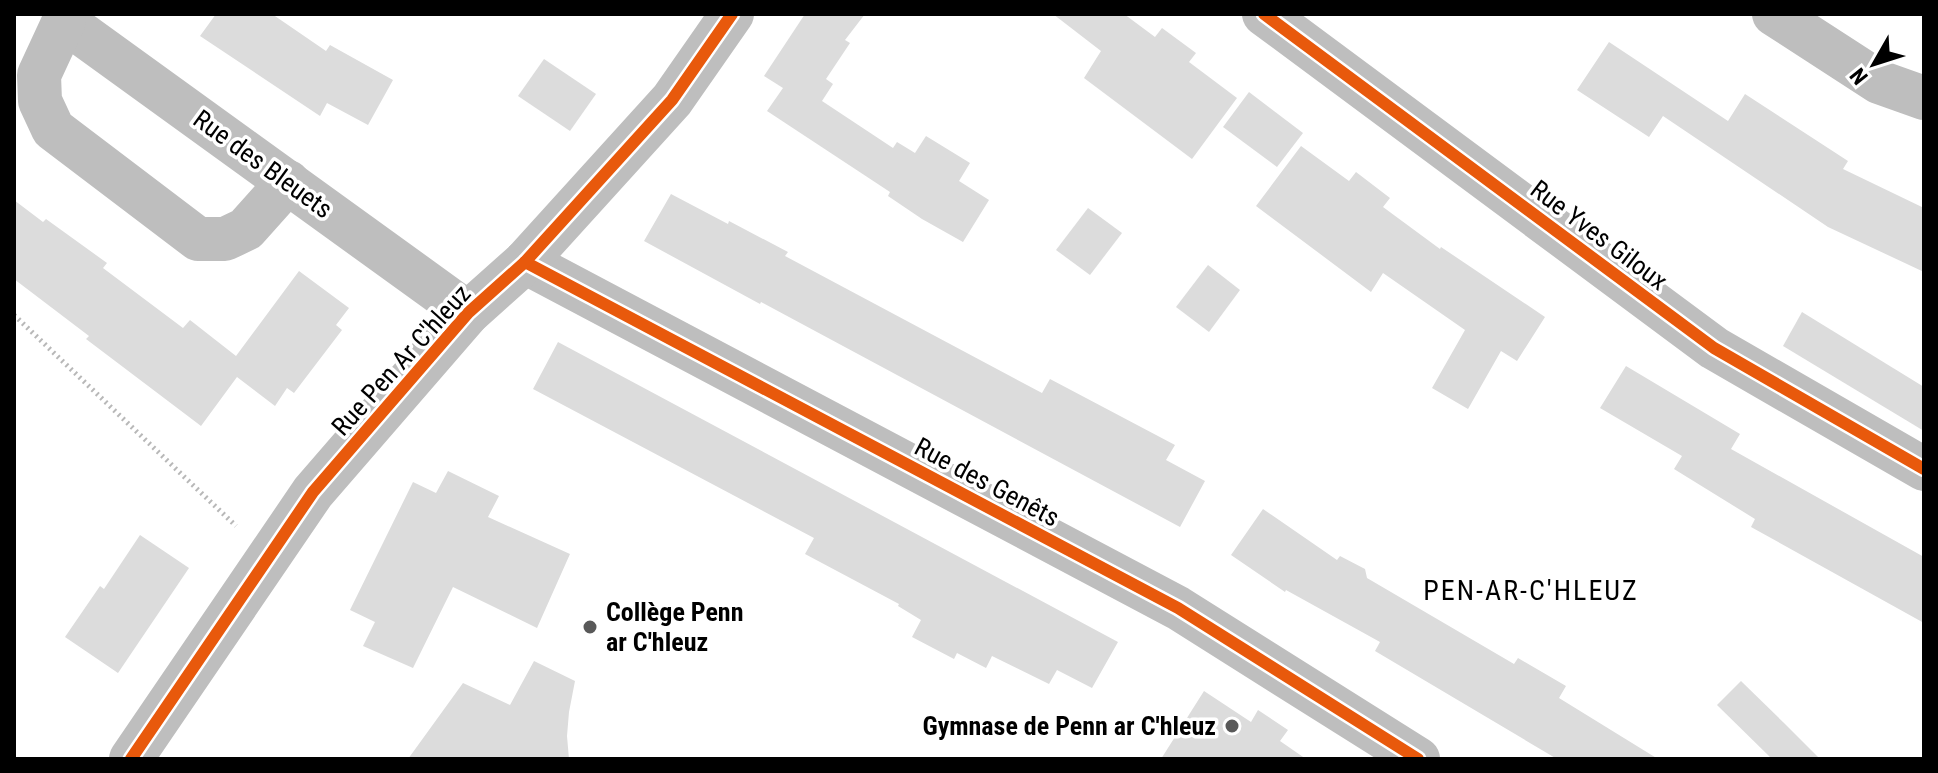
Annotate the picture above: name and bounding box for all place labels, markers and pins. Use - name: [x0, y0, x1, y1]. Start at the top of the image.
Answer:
- place label: Collège Penn ar C'hleuz: [606, 597, 743, 657]
- marker: Collège Penn ar C'hleuz: [581, 618, 599, 636]
- place label: Gymnase de Penn ar C'hleuz: [922, 711, 1216, 741]
- marker: Gymnase de Penn ar C'hleuz: [1223, 717, 1241, 735]

